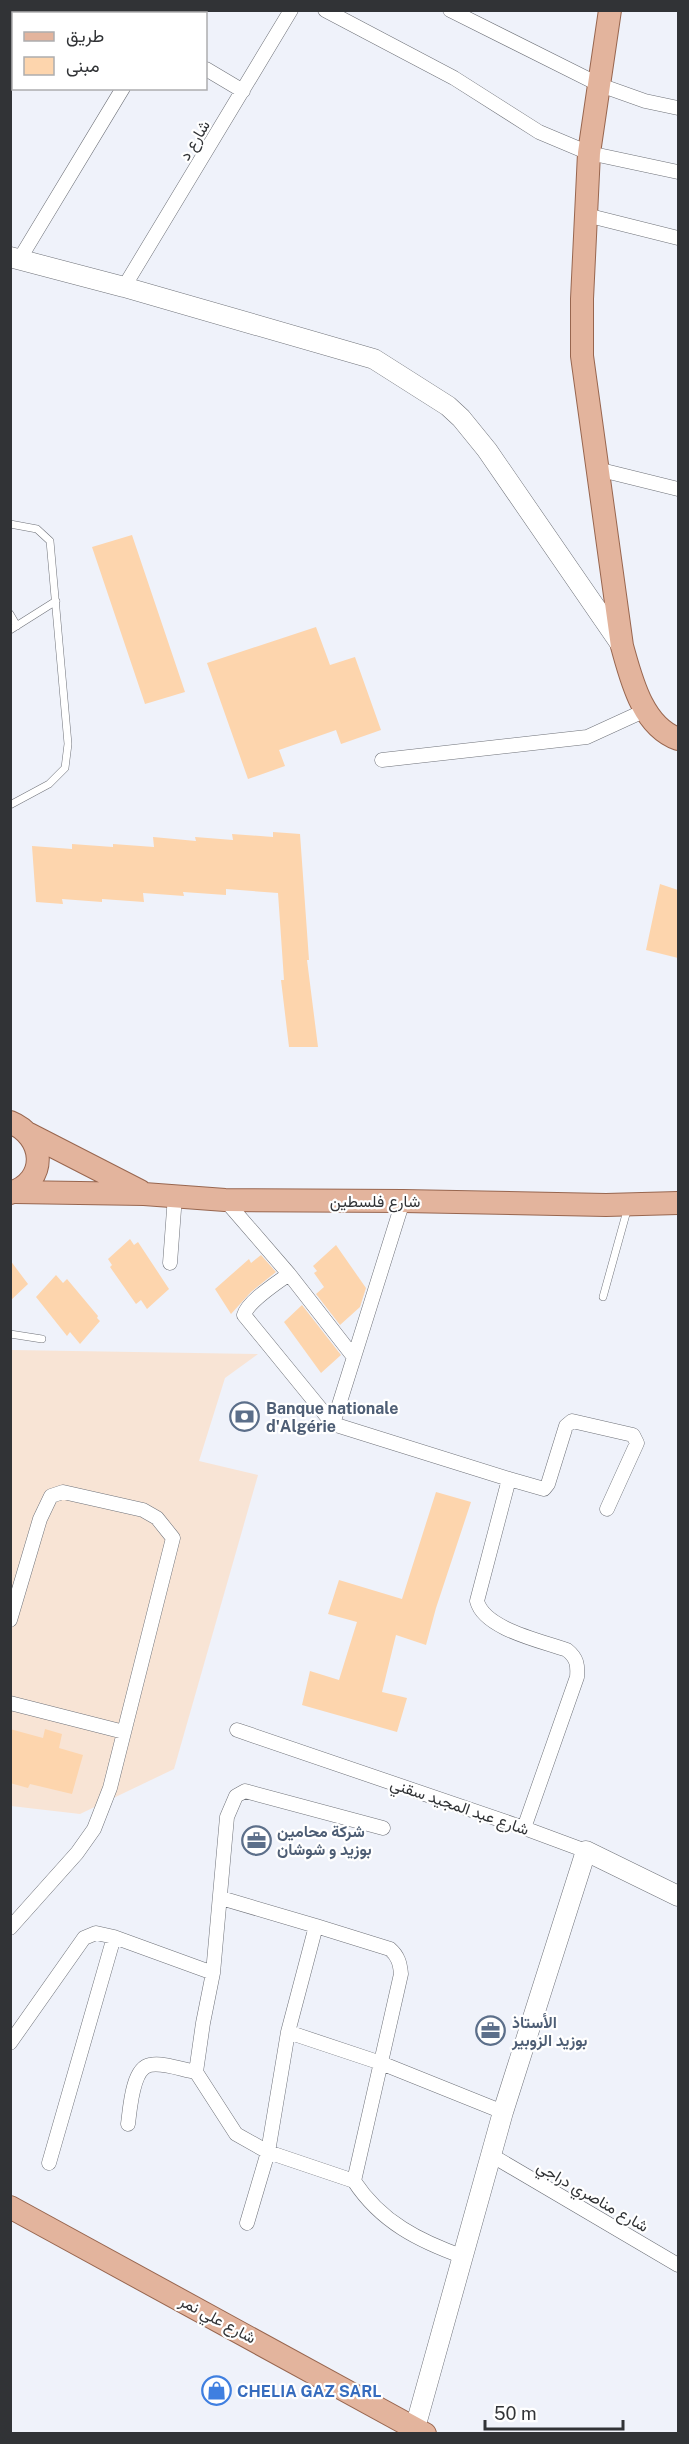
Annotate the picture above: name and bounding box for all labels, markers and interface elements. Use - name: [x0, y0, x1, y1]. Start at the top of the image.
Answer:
- legend: [12, 12, 207, 90]
- text: طريق: [66, 25, 104, 47]
- text: مبنى: [66, 55, 100, 77]
- street label: شارع د: [175, 117, 216, 165]
- street label: شارع فلسطين: [330, 1192, 420, 1213]
- place label: Banque nationale d'Algérie: [266, 1399, 398, 1436]
- bank icon: Banque nationale d'Algérie: [229, 1401, 261, 1433]
- street label: شارع عبد المجيد سقني: [387, 1774, 532, 1843]
- place label: شركة محامين بوزيد و شوشان: [277, 1822, 372, 1860]
- office icon: شركة محامين بوزيد و شوشان: [240, 1824, 272, 1856]
- place label: الأستاذ بوزيد الزوبير: [511, 2013, 588, 2051]
- office icon: الأستاذ بوزيد الزوبير: [475, 2015, 507, 2047]
- street label: شارع مناصري دراجي: [532, 2157, 652, 2240]
- street label: شارع علي نمر: [174, 2291, 259, 2351]
- shop icon: CHELIA GAZ SARL: [200, 2375, 232, 2407]
- place label: CHELIA GAZ SARL: [237, 2382, 382, 2401]
- scale bar: [485, 2393, 623, 2431]
- text: 50 m: [494, 2403, 537, 2424]

